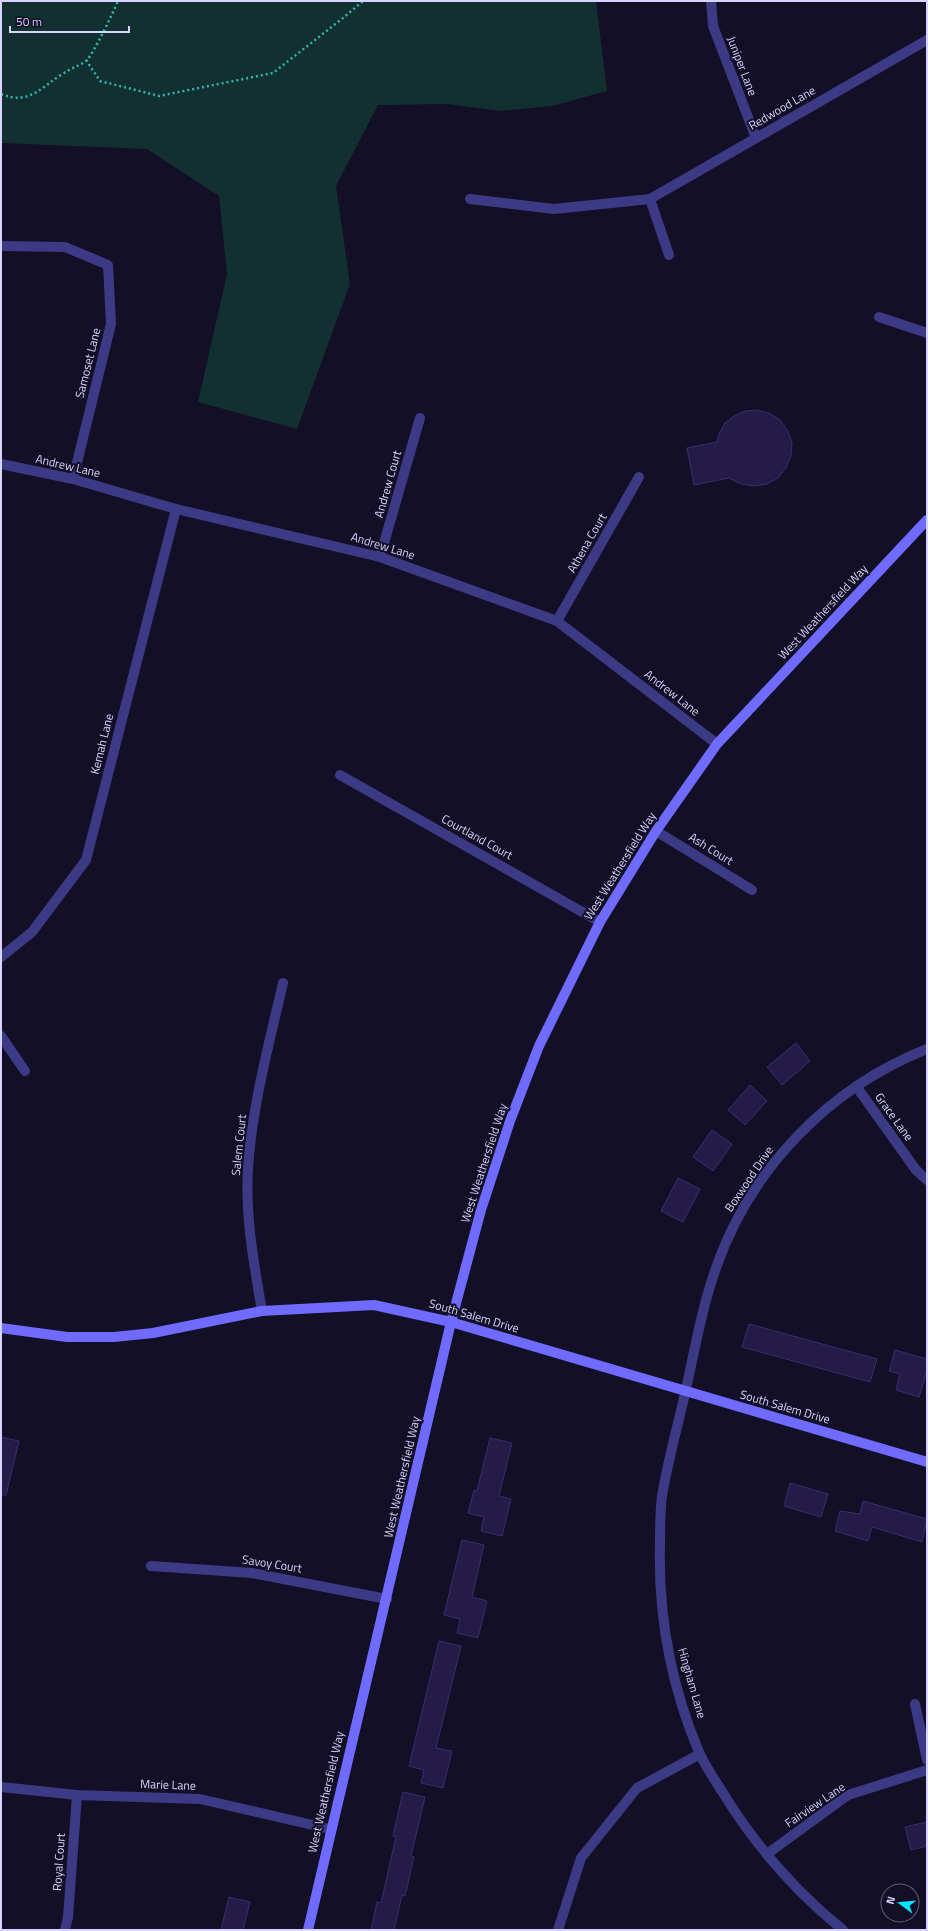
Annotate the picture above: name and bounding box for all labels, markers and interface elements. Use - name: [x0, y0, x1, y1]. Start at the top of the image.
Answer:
- scale bar: [10, 8, 129, 34]
- text: 50 m: [16, 12, 42, 31]
- street label: Juniper Lane: [722, 33, 763, 98]
- street label: Redwood Lane: [745, 81, 819, 134]
- street label: Samoset Lane: [70, 326, 105, 400]
- street label: Andrew Court: [369, 447, 406, 520]
- street label: Andrew Lane: [34, 449, 102, 482]
- street label: Athena Court: [562, 509, 612, 576]
- street label: Andrew Lane: [349, 527, 417, 564]
- street label: West Weathersfield Way: [773, 560, 872, 664]
- street label: Andrew Lane: [640, 665, 704, 720]
- street label: Kemah Lane: [85, 711, 118, 776]
- street label: West Weathersfield Way: [579, 808, 661, 924]
- street label: Courtland Court: [438, 809, 517, 864]
- street label: Ash Court: [685, 827, 738, 870]
- street label: Grace Lane: [870, 1089, 918, 1145]
- street label: West Weathersfield Way: [455, 1101, 512, 1225]
- street label: Salem Court: [226, 1113, 251, 1177]
- street label: Boxwood Drive: [719, 1142, 778, 1216]
- street label: South Salem Drive: [427, 1294, 521, 1337]
- street label: South Salem Drive: [738, 1385, 832, 1428]
- street label: West Weathersfield Way: [378, 1414, 425, 1540]
- street label: Savoy Court: [241, 1549, 304, 1578]
- street label: Hingham Lane: [673, 1645, 712, 1720]
- street label: West Weathersfield Way: [302, 1729, 349, 1855]
- street label: Marie Lane: [140, 1774, 196, 1795]
- street label: Fairview Lane: [781, 1777, 849, 1832]
- street label: Royal Court: [47, 1832, 70, 1892]
- north arrow: [880, 1883, 920, 1923]
- text: N: [882, 1894, 899, 1906]

